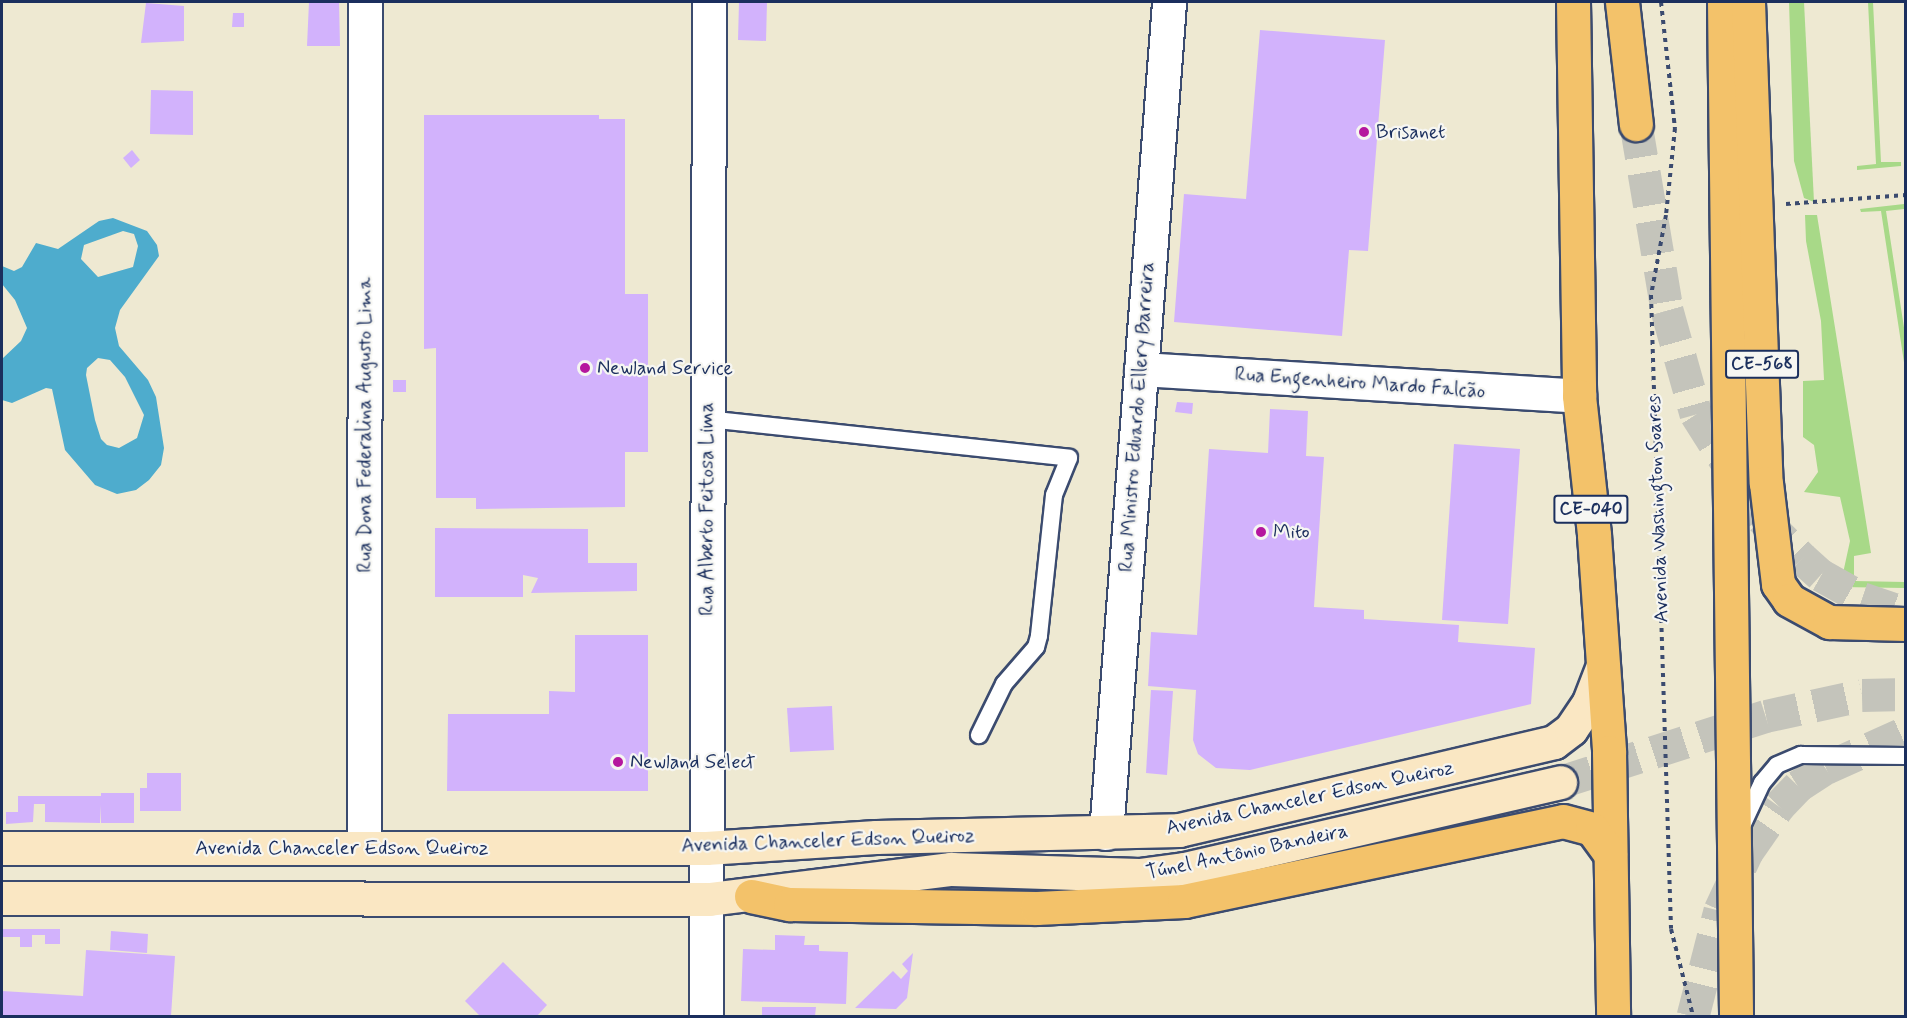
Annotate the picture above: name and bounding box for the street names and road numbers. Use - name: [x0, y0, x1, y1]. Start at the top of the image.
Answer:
- street label: Rua Ministro Eduardo Ellery Barreira: [1114, 262, 1160, 572]
- street label: Rua Dona Federalina Augusto Lima: [353, 278, 377, 572]
- road number: CE-568: [1724, 349, 1800, 379]
- street label: Rua Engenheiro Mardo Falcão: [1235, 362, 1485, 404]
- street label: Avenida Washington Soares: [1642, 395, 1674, 623]
- street label: Rua Alberto Feitosa Lima: [695, 401, 719, 617]
- road number: CE-040: [1552, 494, 1630, 524]
- street label: Avenida Chanceler Edson Queiroz: [1165, 756, 1455, 840]
- street label: Túnel Antônio Bandeira: [1149, 820, 1345, 884]
- street label: Avenida Chanceler Edson Queiroz: [682, 824, 974, 858]
- street label: Avenida Chanceler Edson Queiroz: [196, 836, 488, 860]

